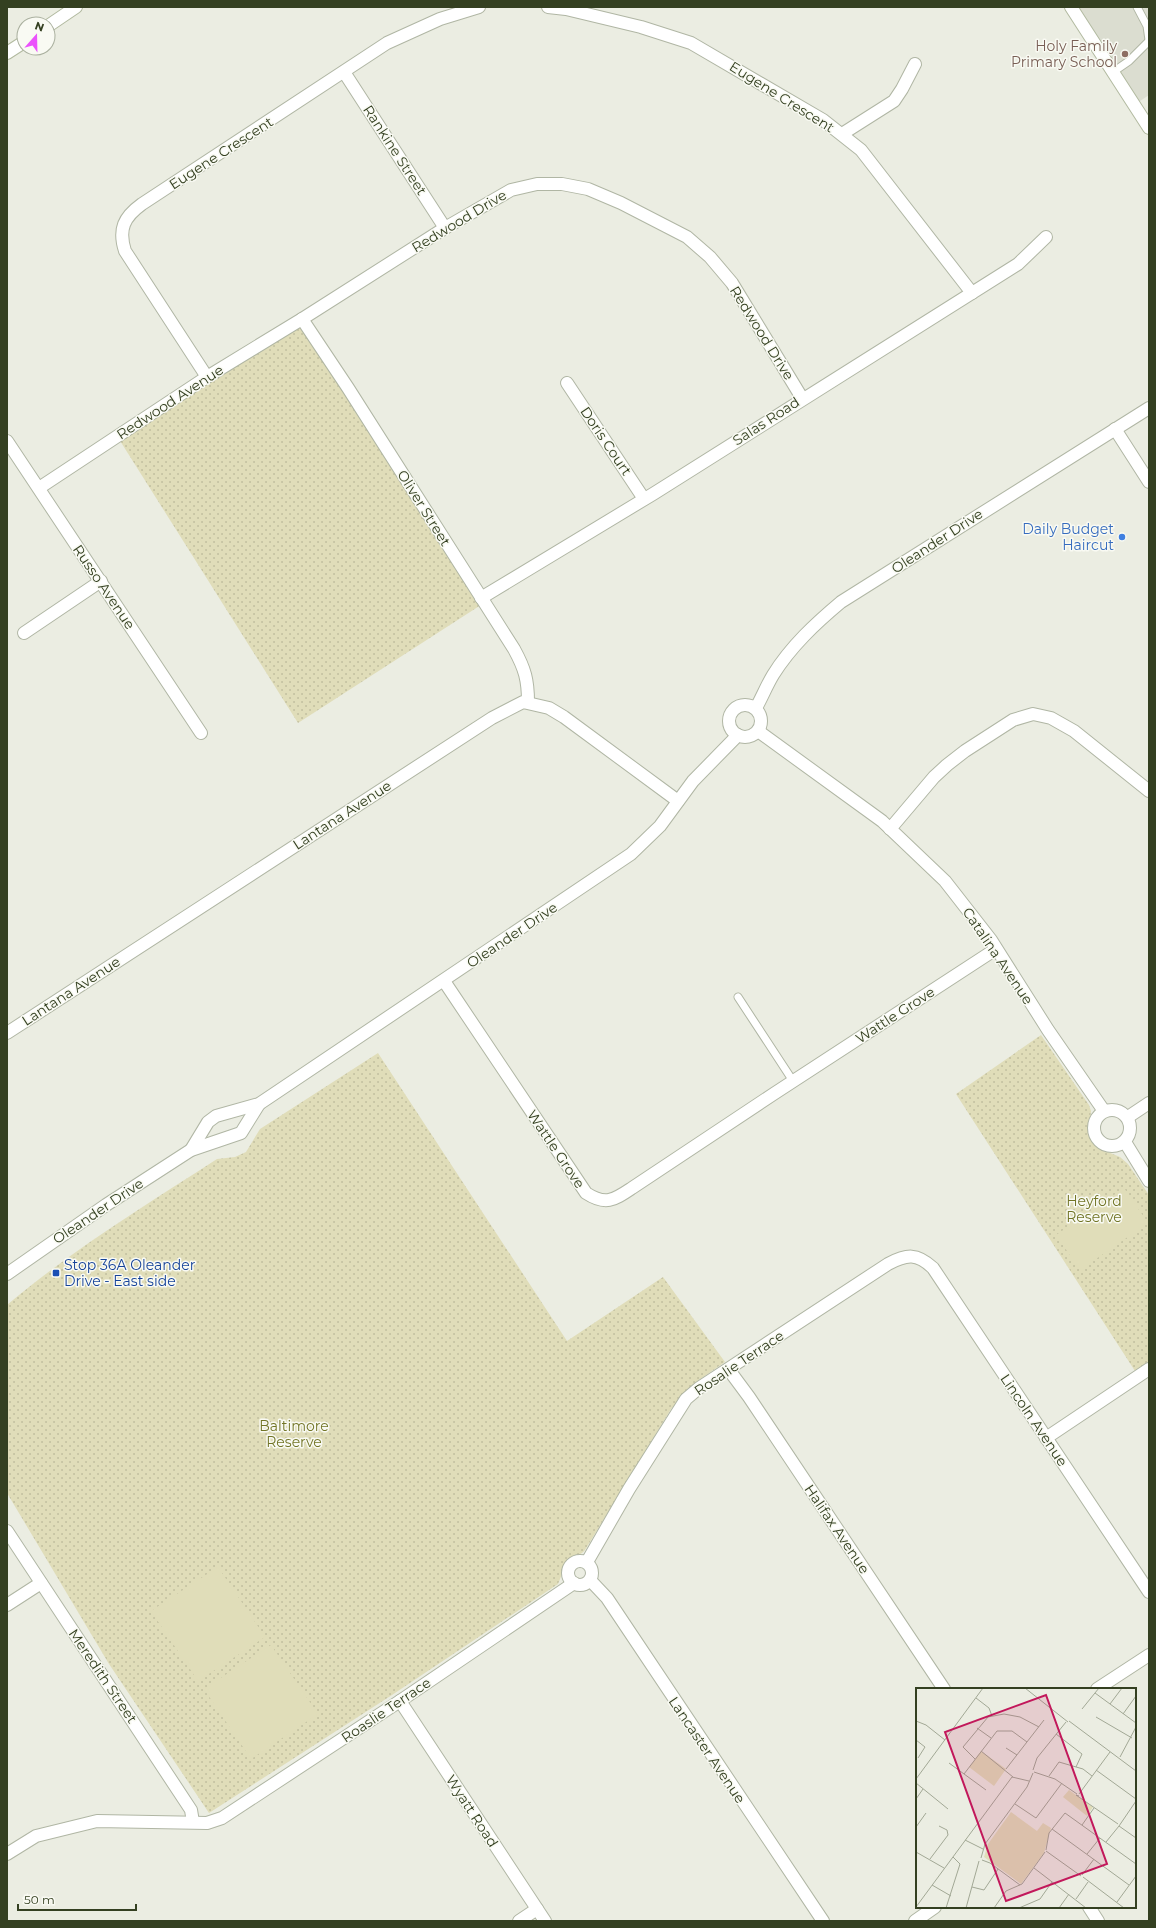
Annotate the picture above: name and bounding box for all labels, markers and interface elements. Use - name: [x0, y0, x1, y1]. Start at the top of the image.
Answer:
- north arrow: [16, 16, 56, 56]
- text: N: [33, 19, 46, 35]
- place label: Holy Family Primary School: [1011, 37, 1117, 71]
- marker: Holy Family Primary School: [1120, 49, 1130, 59]
- street label: Eugene Crescent: [726, 57, 838, 137]
- street label: Rankine Street: [359, 102, 431, 199]
- street label: Eugene Crescent: [166, 113, 277, 193]
- street label: Redwood Drive: [408, 186, 510, 256]
- street label: Redwood Drive: [726, 283, 798, 383]
- street label: Redwood Avenue: [113, 361, 227, 443]
- street label: Salas Road: [729, 393, 803, 449]
- street label: Doris Court: [576, 403, 636, 479]
- street label: Oliver Street: [393, 466, 455, 550]
- street label: Oleander Drive: [888, 505, 986, 577]
- place label: Daily Budget Haircut: [1022, 520, 1114, 554]
- marker: Daily Budget Haircut: [1117, 532, 1127, 542]
- street label: Russo Avenue: [69, 541, 139, 633]
- street label: Lantana Avenue: [289, 776, 395, 854]
- street label: Oleander Drive: [463, 898, 561, 972]
- street label: Catalina Avenue: [959, 904, 1037, 1008]
- street label: Lantana Avenue: [18, 952, 124, 1030]
- street label: Wattle Grove: [852, 983, 938, 1047]
- street label: Wattle Grove: [523, 1106, 589, 1192]
- street label: Oleander Drive: [49, 1174, 147, 1248]
- park label: Heyford Reserve: [1066, 1192, 1122, 1226]
- place label: Stop 36A Oleander Drive - East side: [64, 1256, 196, 1290]
- marker: Stop 36A Oleander Drive - East side: [51, 1268, 61, 1278]
- street label: Rosalie Terrace: [691, 1326, 787, 1400]
- street label: Lincoln Avenue: [996, 1370, 1072, 1470]
- park label: Baltimore Reserve: [259, 1417, 329, 1451]
- street label: Halifax Avenue: [800, 1481, 874, 1577]
- street label: Meredith Street: [65, 1625, 141, 1727]
- street label: Roaslie Terrace: [338, 1673, 434, 1747]
- inset map: [916, 1688, 1136, 1908]
- street label: Lancaster Avenue: [665, 1693, 749, 1807]
- street label: Wyatt Road: [442, 1771, 502, 1851]
- scale bar: [18, 1886, 136, 1912]
- text: 50 m: [24, 1892, 55, 1907]

